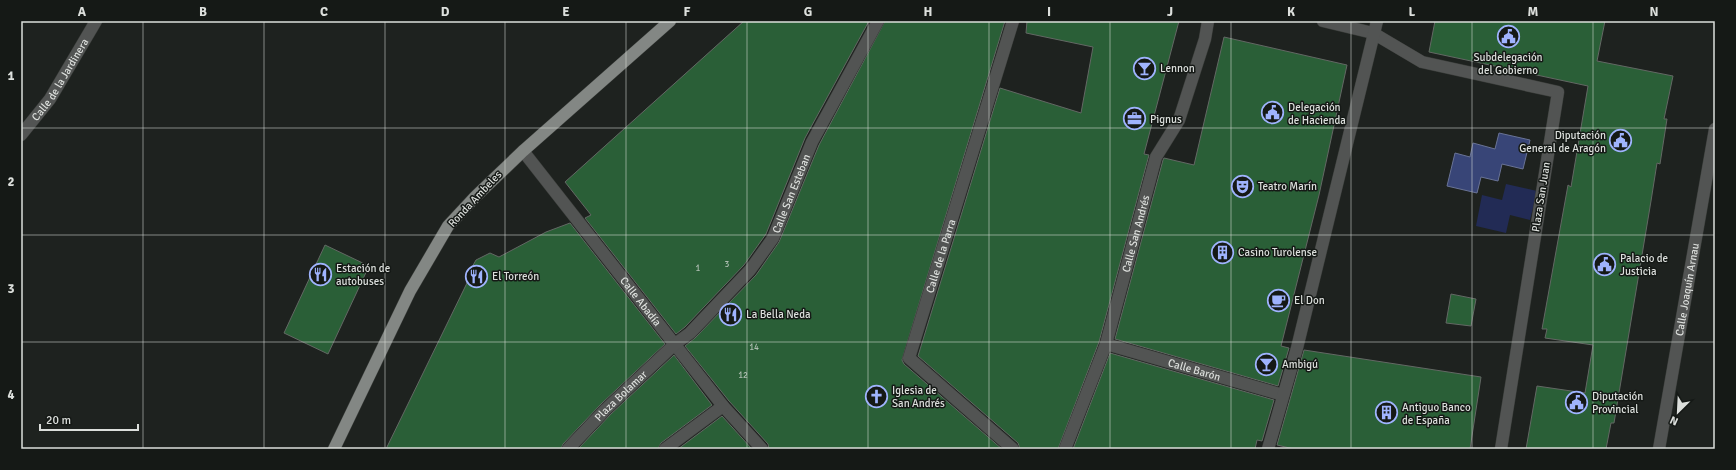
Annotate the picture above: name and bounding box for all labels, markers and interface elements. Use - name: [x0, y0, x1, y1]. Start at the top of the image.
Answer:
- text: A: [78, 4, 87, 20]
- text: B: [199, 4, 207, 20]
- text: C: [320, 4, 328, 20]
- text: D: [441, 4, 450, 20]
- text: E: [562, 4, 570, 20]
- text: F: [684, 4, 691, 20]
- text: G: [804, 4, 812, 20]
- text: H: [924, 4, 932, 20]
- text: I: [1047, 4, 1051, 20]
- text: J: [1167, 4, 1173, 20]
- text: K: [1287, 4, 1295, 20]
- text: L: [1409, 4, 1416, 20]
- text: M: [1528, 4, 1539, 20]
- text: N: [1649, 4, 1659, 20]
- public building icon: Subdelegación del Gobierno: [1495, 24, 1521, 50]
- street label: Calle de la Jardinera: [29, 35, 91, 123]
- place label: Subdelegación del Gobierno: [1473, 51, 1543, 77]
- bar icon: Lennon: [1132, 55, 1158, 81]
- place label: Lennon: [1160, 62, 1195, 75]
- text: 1: [7, 68, 15, 84]
- public building icon: Delegación de Hacienda: [1259, 100, 1285, 126]
- place label: Delegación de Hacienda: [1288, 101, 1346, 127]
- office icon: Pignus: [1122, 106, 1148, 132]
- place label: Pignus: [1150, 113, 1182, 126]
- public building icon: Diputación General de Aragón: [1608, 128, 1634, 154]
- place label: Diputación General de Aragón: [1519, 129, 1606, 155]
- street label: Calle San Esteban: [769, 152, 813, 235]
- street label: Plaza San Juan: [1529, 161, 1553, 233]
- street label: Ronda Ambeles: [446, 168, 505, 230]
- theatre icon: Teatro Marín: [1230, 173, 1256, 199]
- text: 2: [7, 174, 15, 190]
- place label: Teatro Marín: [1258, 180, 1317, 193]
- street label: Calle San Andrés: [1119, 193, 1152, 274]
- street label: Calle de la Parra: [923, 217, 958, 294]
- building icon: Casino Turolense: [1210, 239, 1236, 265]
- street label: Calle Joaquín Arnau: [1672, 242, 1701, 337]
- place label: Casino Turolense: [1238, 246, 1317, 259]
- public building icon: Palacio de Justicia: [1591, 251, 1617, 277]
- place label: Palacio de Justicia: [1620, 252, 1668, 278]
- house number: 3: [725, 259, 730, 270]
- restaurant icon: Estación de autobuses: [308, 261, 334, 287]
- place label: Estación de autobuses: [336, 262, 390, 288]
- restaurant icon: El Torreón: [463, 263, 489, 289]
- house number: 1: [696, 263, 701, 274]
- place label: El Torreón: [492, 270, 539, 283]
- street label: Calle Abadía: [618, 274, 664, 329]
- text: 3: [7, 281, 15, 297]
- cafe icon: El Don: [1266, 287, 1292, 313]
- place label: El Don: [1294, 294, 1325, 307]
- restaurant icon: La Bella Neda: [717, 301, 743, 327]
- place label: La Bella Neda: [746, 308, 811, 321]
- house number: 14: [749, 342, 759, 353]
- bar icon: Ambigú: [1253, 351, 1279, 377]
- street label: Calle Barón: [1167, 356, 1222, 383]
- place label: Ambigú: [1282, 358, 1318, 371]
- street label: Plaza Bolamar: [592, 367, 650, 424]
- house number: 12: [738, 370, 748, 381]
- church icon: Iglesia de San Andrés: [863, 383, 889, 409]
- place label: Iglesia de San Andrés: [892, 384, 945, 410]
- text: 4: [7, 387, 15, 403]
- public building icon: Diputación Provincial: [1563, 389, 1589, 415]
- place label: Diputación Provincial: [1592, 390, 1643, 416]
- north arrow: [1658, 392, 1698, 432]
- building icon: Antiguo Banco de España: [1374, 400, 1400, 426]
- place label: Antiguo Banco de España: [1402, 401, 1471, 427]
- scale bar: [40, 406, 138, 432]
- text: 20 m: [46, 413, 71, 428]
- text: N: [1668, 413, 1680, 428]

